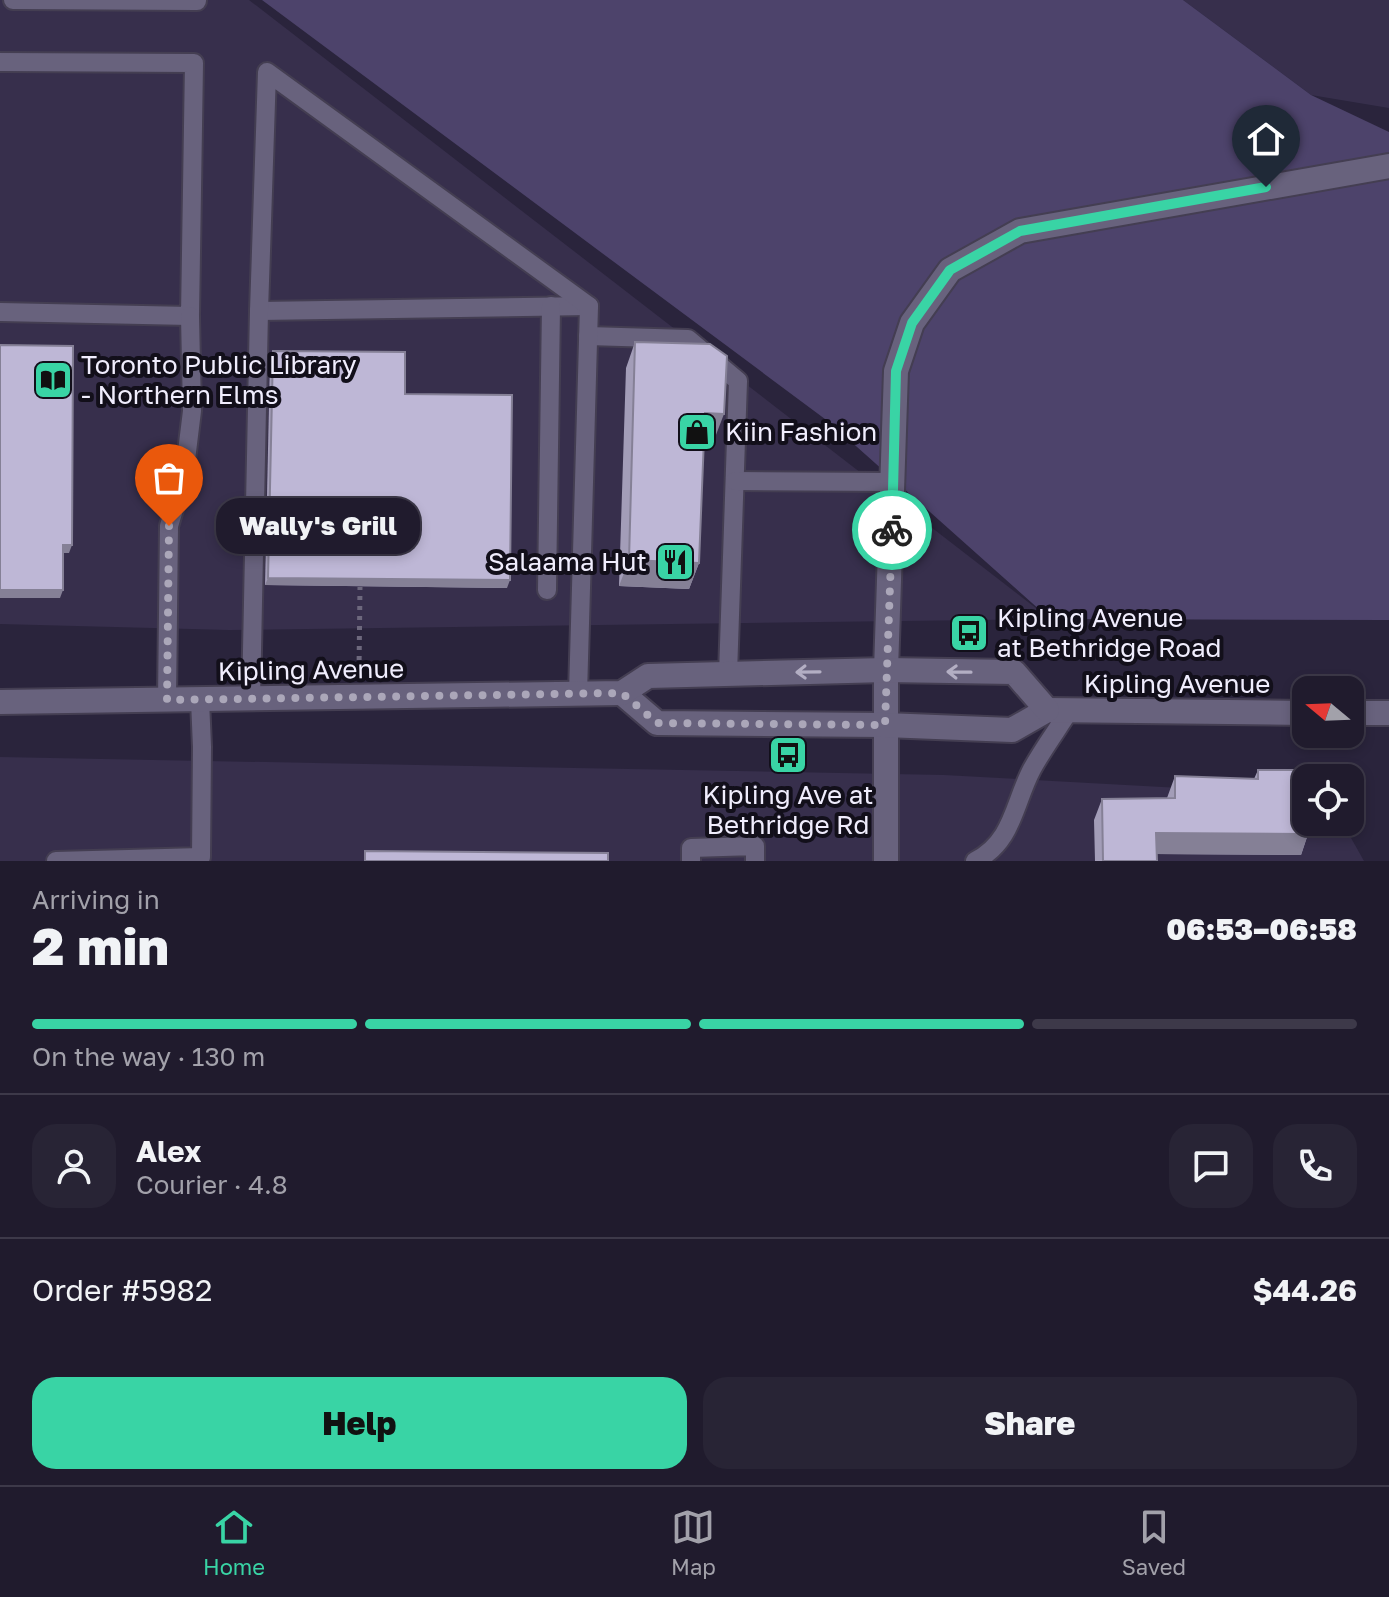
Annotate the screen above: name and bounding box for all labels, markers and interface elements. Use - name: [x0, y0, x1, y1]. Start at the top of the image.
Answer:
- pin: [1232, 105, 1300, 187]
- icon: home: [1244, 117, 1288, 161]
- place label: Toronto Public Library - Northern Elms: [81, 349, 357, 410]
- library icon: Toronto Public Library - Northern Elms: [32, 359, 74, 401]
- shop icon: Kiin Fashion: [676, 411, 718, 453]
- place label: Kiin Fashion: [725, 416, 877, 447]
- pin: [135, 444, 203, 526]
- icon: bag: [147, 456, 191, 500]
- courier: [852, 490, 932, 570]
- callout: Wally's Grill: [217, 498, 421, 554]
- icon: bike: [870, 508, 914, 552]
- text: Wally's Grill: [239, 510, 397, 541]
- restaurant icon: Salaama Hut: [654, 541, 696, 583]
- place label: Salaama Hut: [488, 546, 647, 577]
- place label: Kipling Avenue at Bethridge Road: [997, 602, 1222, 663]
- bus stop icon: Kipling Avenue at Bethridge Road: [948, 612, 990, 654]
- street label: Kipling Avenue: [218, 652, 404, 687]
- one-way arrow: [946, 664, 973, 679]
- one-way arrow: [795, 665, 822, 680]
- street label: Kipling Avenue: [1084, 668, 1270, 699]
- north arrow: [1292, 676, 1364, 748]
- map controls: [1292, 676, 1364, 836]
- bus stop icon: Kipling Ave at Bethridge Rd: [767, 734, 809, 776]
- button: locate: [1292, 764, 1364, 836]
- place label: Kipling Ave at Bethridge Rd: [703, 779, 873, 840]
- text: Arriving in: [32, 884, 160, 915]
- text: 06:53–06:58: [1166, 911, 1357, 947]
- text: 2 min: [32, 914, 169, 976]
- text: On the way · 130 m: [32, 1041, 265, 1072]
- button: person: [32, 1124, 116, 1208]
- button: chat: [1169, 1124, 1253, 1208]
- button: phone: [1273, 1124, 1357, 1208]
- text: Alex: [136, 1133, 201, 1169]
- text: Courier · 4.8: [136, 1169, 288, 1200]
- text: Order #5982: [32, 1272, 212, 1308]
- text: $44.26: [1252, 1272, 1357, 1308]
- button: Help: [32, 1377, 687, 1469]
- button: Share: [703, 1377, 1357, 1469]
- tab: Home: [203, 1505, 265, 1580]
- tab: Map: [671, 1505, 716, 1580]
- tab: Saved: [1122, 1505, 1186, 1580]

